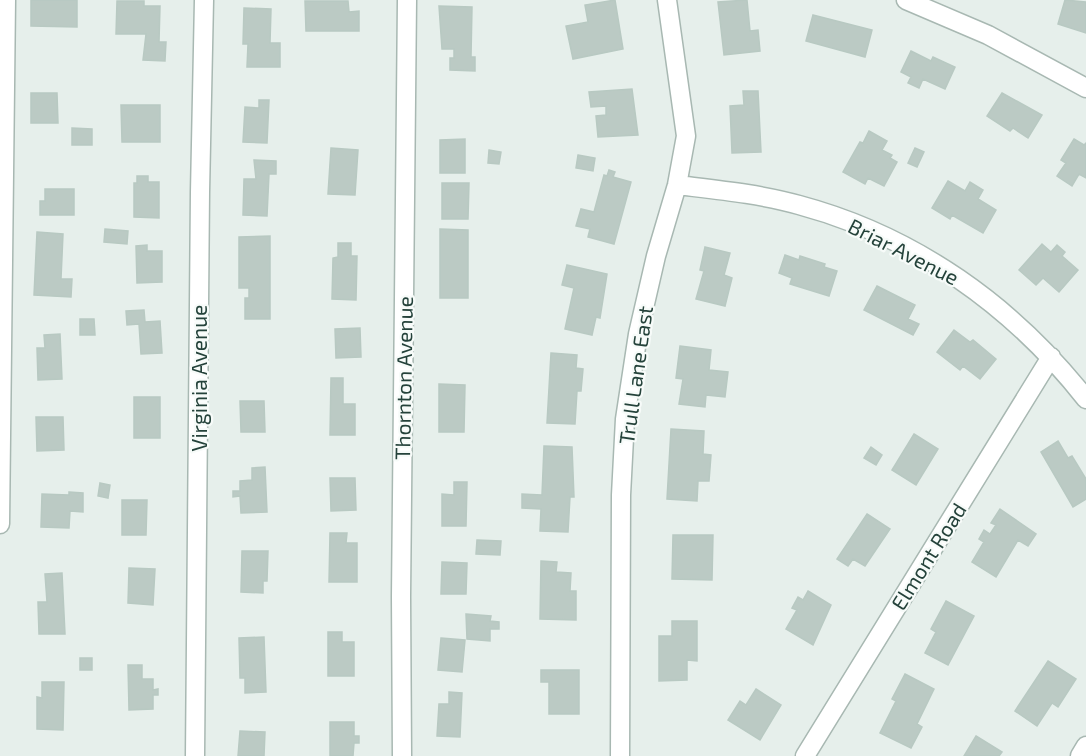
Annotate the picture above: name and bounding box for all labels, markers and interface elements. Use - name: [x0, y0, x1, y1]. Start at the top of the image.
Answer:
- street label: Briar Avenue: [845, 212, 963, 290]
- street label: Thornton Avenue: [389, 296, 417, 460]
- street label: Trull Lane East: [613, 304, 657, 446]
- street label: Virginia Avenue: [186, 305, 211, 451]
- street label: Elmont Road: [885, 498, 971, 614]

